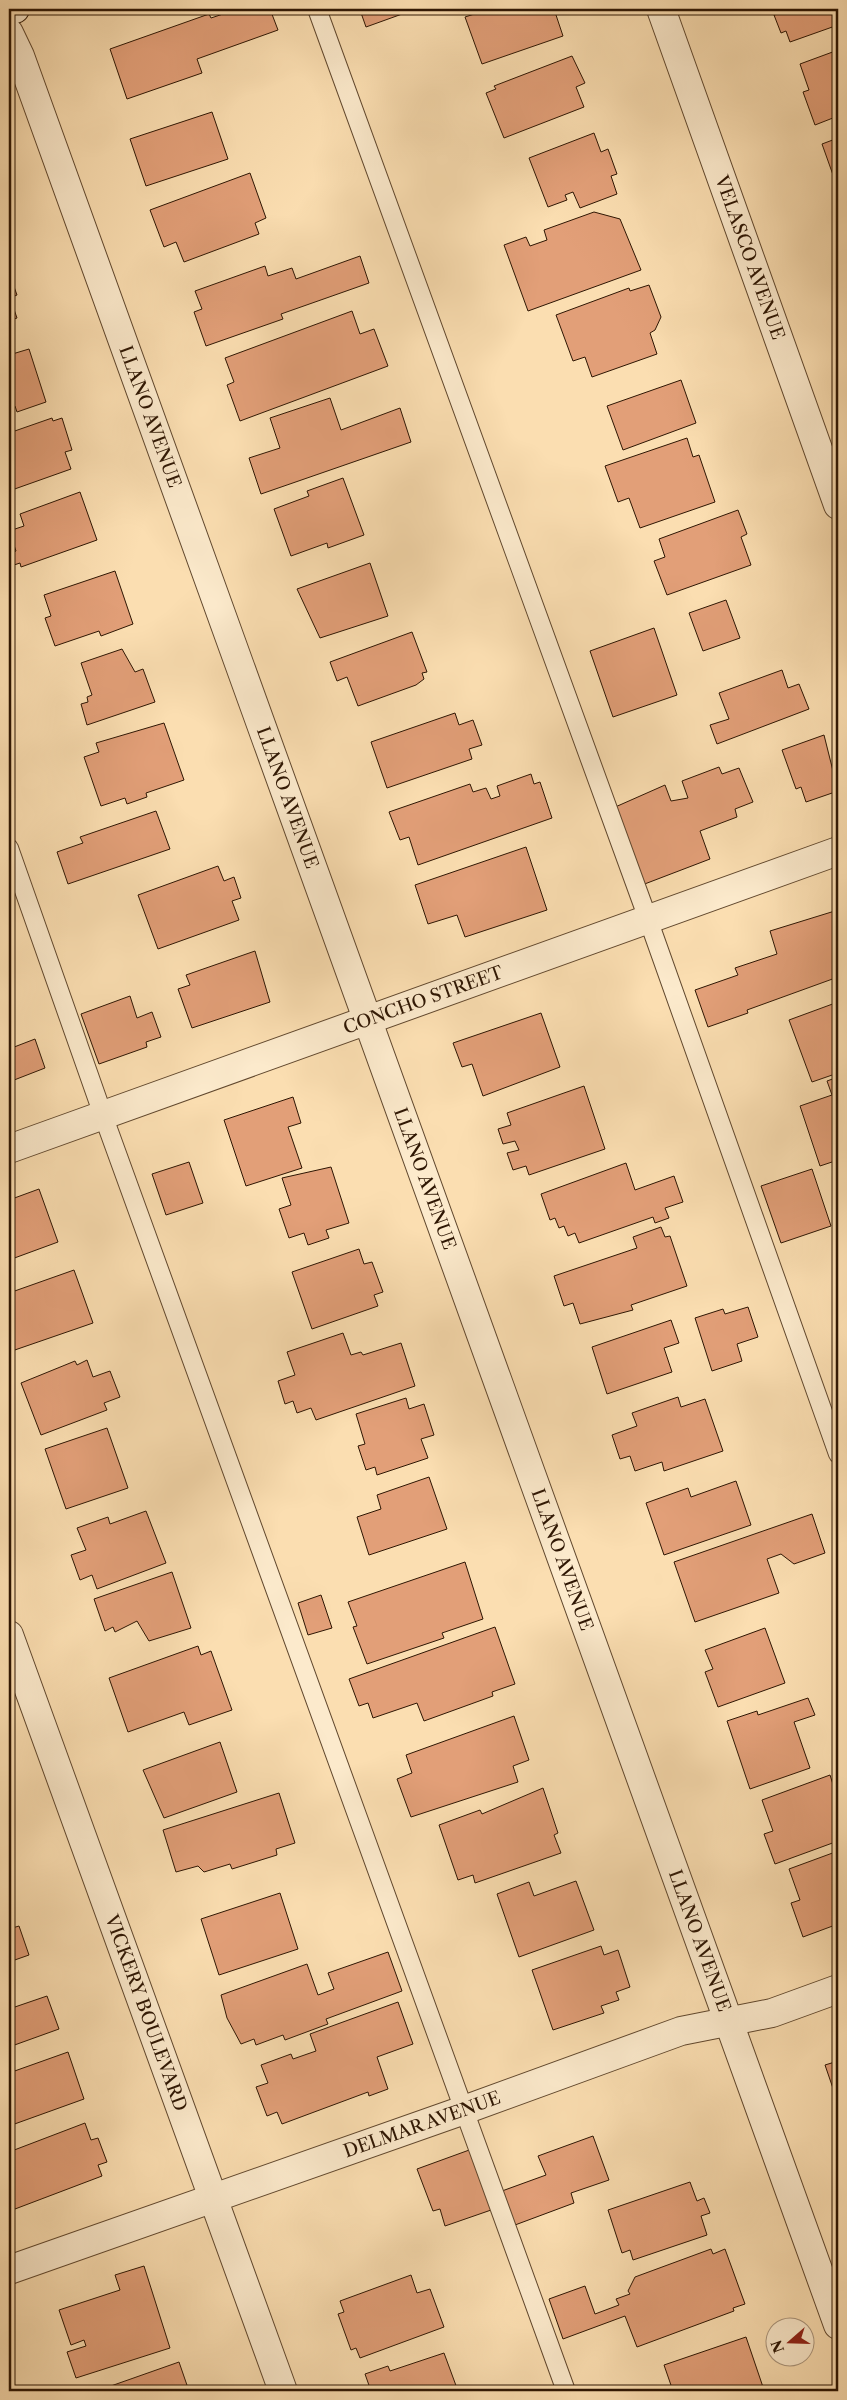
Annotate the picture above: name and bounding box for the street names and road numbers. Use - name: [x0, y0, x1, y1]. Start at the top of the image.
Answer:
- street label: VELASCO AVENUE: [710, 172, 789, 343]
- street label: LLANO AVENUE: [114, 343, 186, 491]
- street label: LLANO AVENUE: [252, 724, 323, 872]
- street label: CONCHO STREET: [340, 961, 506, 1039]
- street label: LLANO AVENUE: [389, 1105, 460, 1253]
- street label: LLANO AVENUE: [526, 1486, 598, 1634]
- street label: LLANO AVENUE: [664, 1867, 735, 2015]
- street label: VICKERY BOULEVARD: [100, 1911, 192, 2114]
- street label: DELMAR AVENUE: [341, 2087, 504, 2162]

